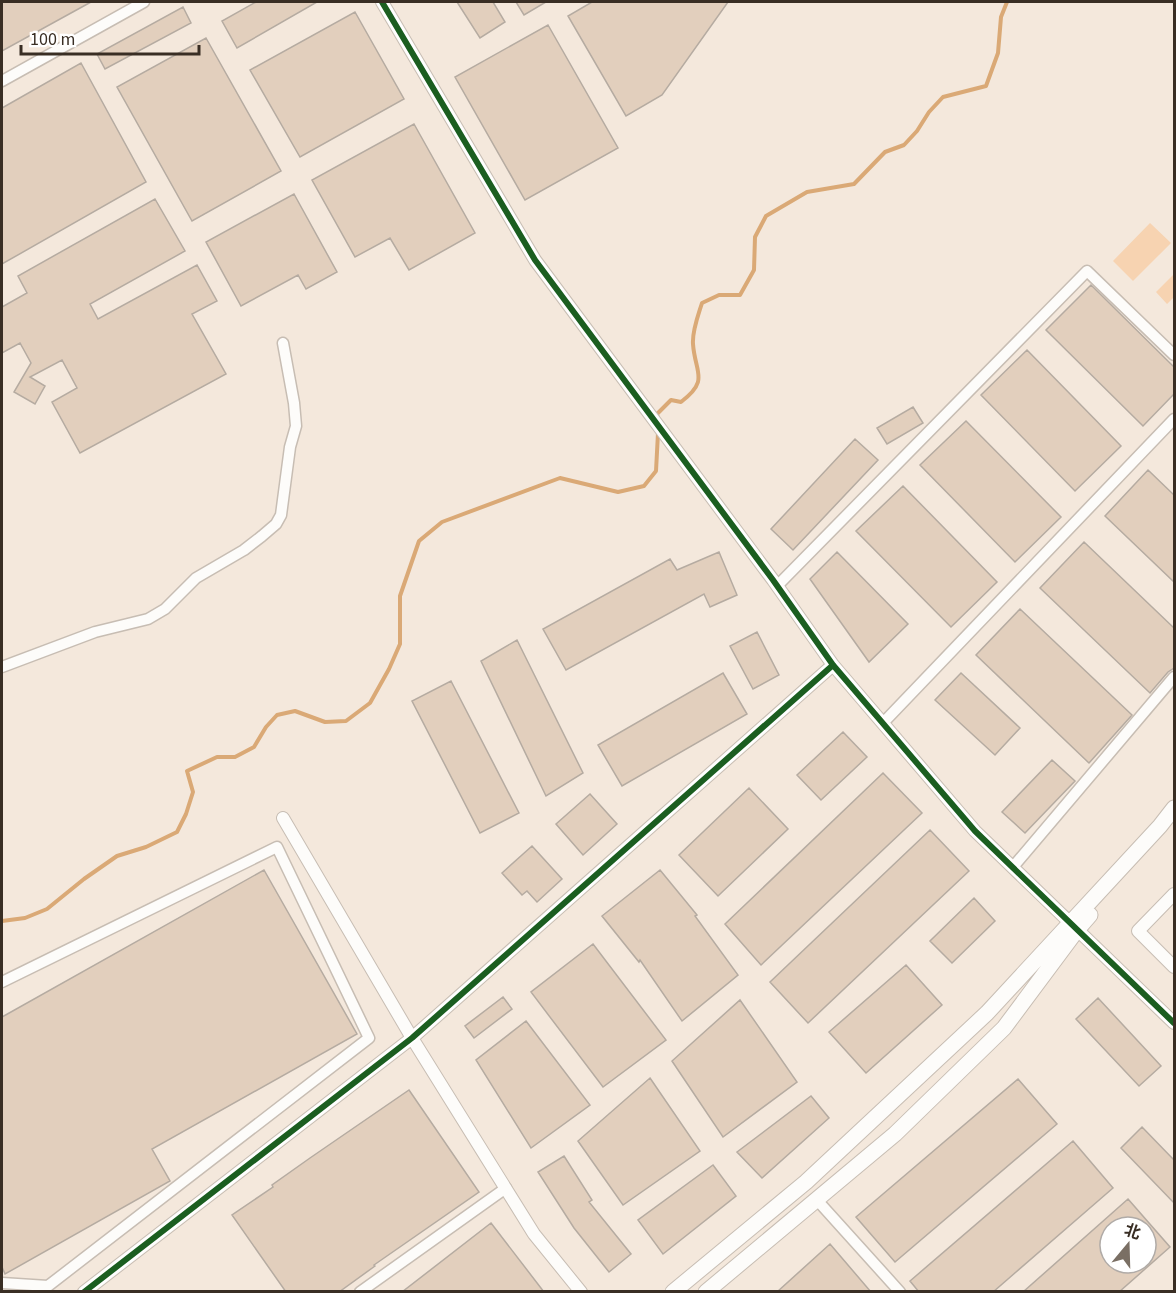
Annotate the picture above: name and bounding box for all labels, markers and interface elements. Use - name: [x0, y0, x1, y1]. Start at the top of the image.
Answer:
- scale bar: [21, 18, 200, 56]
- text: 100 m: [30, 27, 75, 52]
- north arrow: [1098, 1215, 1158, 1275]
- text: 北: [1121, 1219, 1144, 1245]

